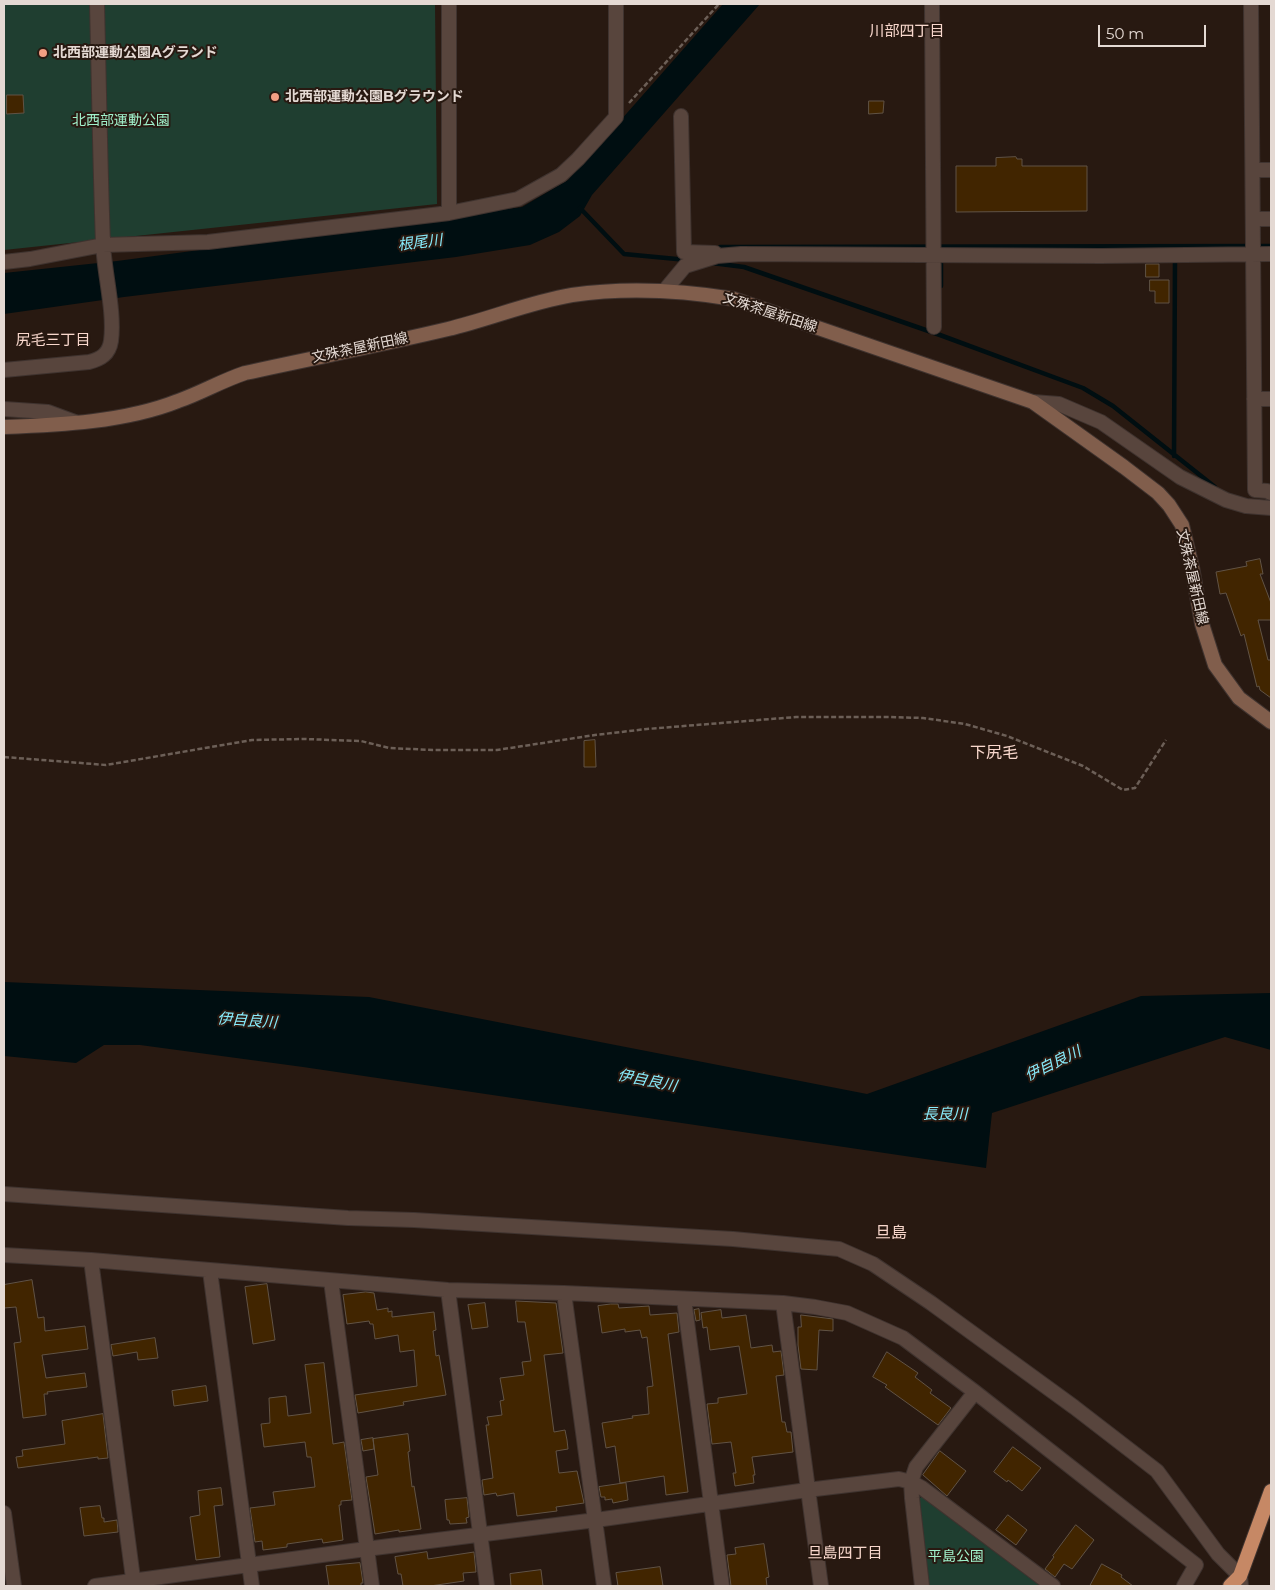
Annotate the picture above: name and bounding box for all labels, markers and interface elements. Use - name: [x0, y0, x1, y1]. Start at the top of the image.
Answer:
- scale bar: [1100, 15, 1208, 47]
- district label: 川部四丁目: [870, 23, 944, 41]
- text: 50 m: [1106, 24, 1144, 43]
- place label: 北西部運動公園Aグランド: [53, 45, 218, 61]
- marker: 北西部運動公園Aグランド: [37, 47, 49, 59]
- place label: 北西部運動公園Bグラウンド: [285, 89, 464, 105]
- marker: 北西部運動公園Bグラウンド: [269, 91, 281, 103]
- park label: 北西部運動公園: [72, 113, 170, 129]
- water label: 根尾川: [397, 231, 443, 255]
- street label: 文殊茶屋新田線: [721, 290, 819, 336]
- street label: 文殊茶屋新田線: [310, 330, 410, 366]
- district label: 尻毛三丁目: [16, 332, 90, 350]
- street label: 文殊茶屋新田線: [1173, 527, 1211, 627]
- district label: 下尻毛: [970, 743, 1018, 763]
- water label: 伊自良川: [216, 1010, 278, 1032]
- water label: 伊自良川: [1022, 1043, 1084, 1085]
- water label: 伊自良川: [616, 1066, 678, 1096]
- water label: 長良川: [923, 1106, 967, 1124]
- district label: 旦島: [875, 1223, 907, 1243]
- district label: 旦島四丁目: [808, 1545, 882, 1563]
- park label: 平島公園: [928, 1549, 984, 1565]

